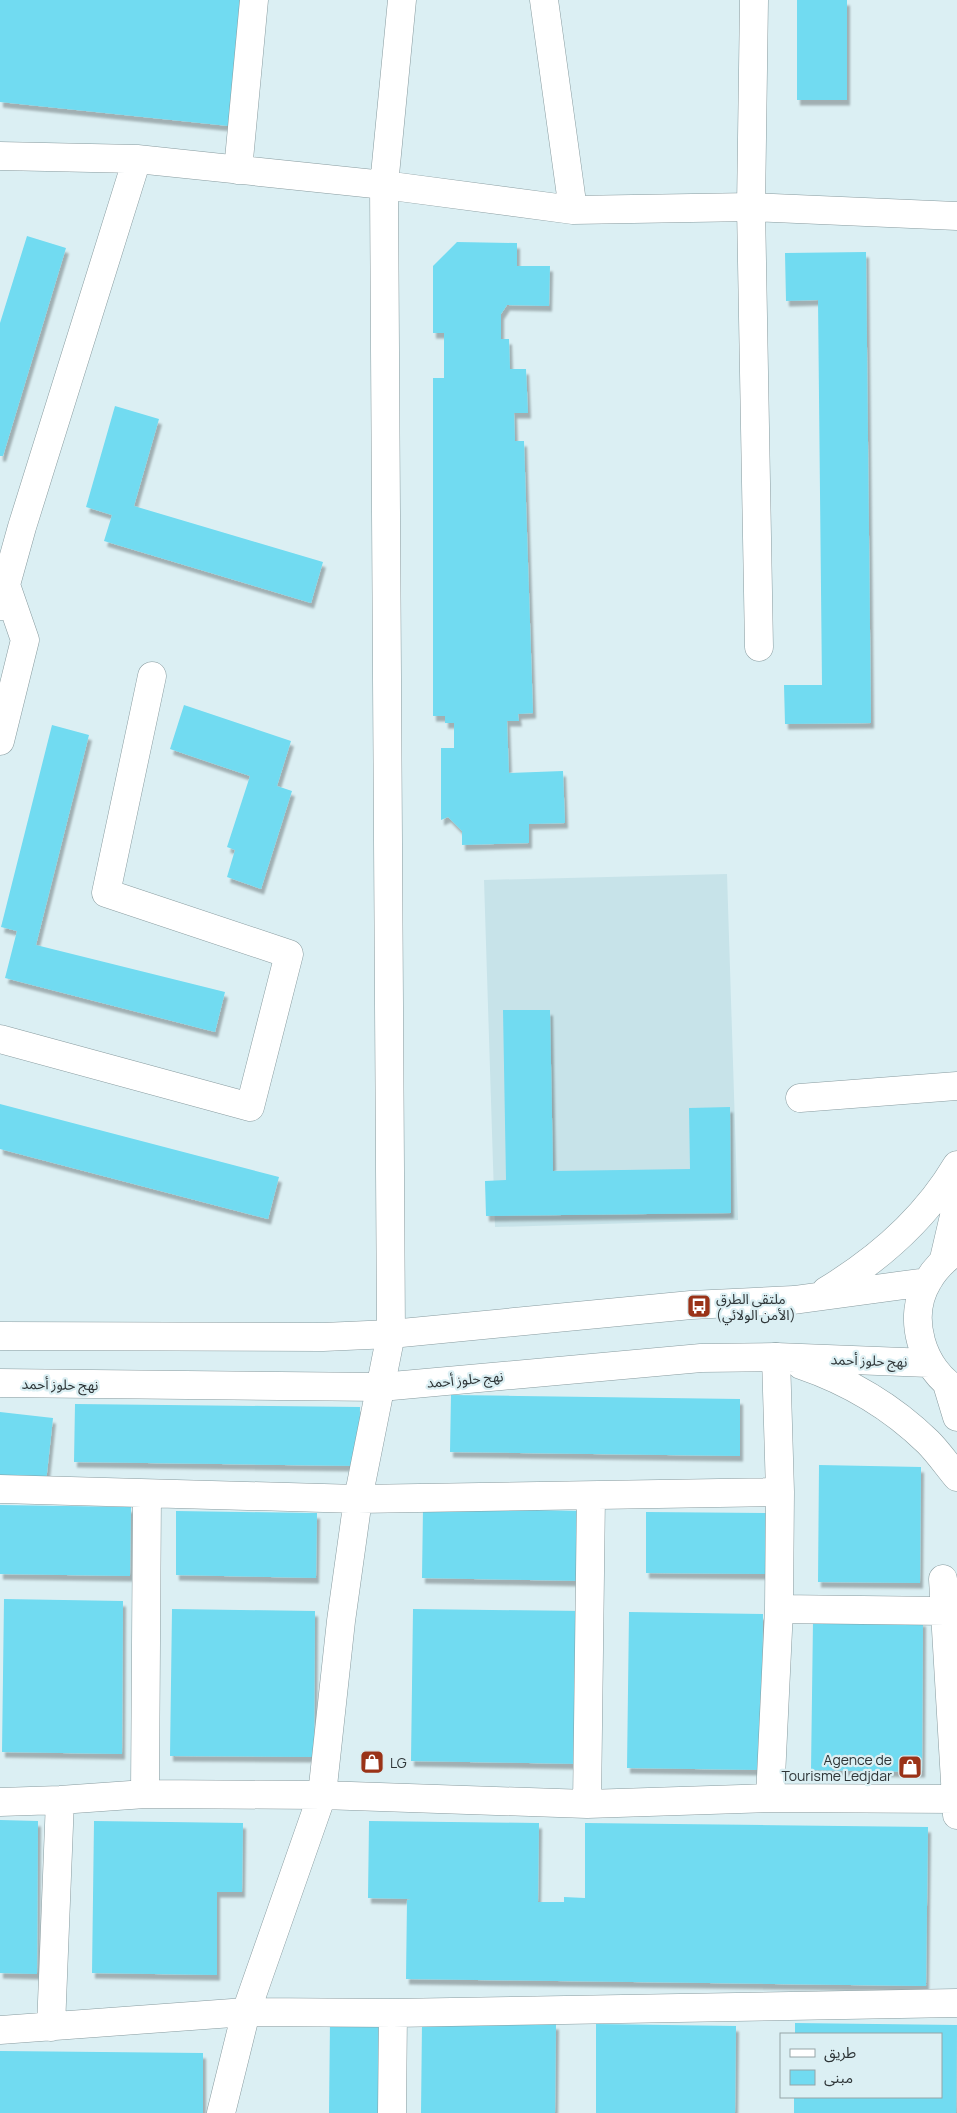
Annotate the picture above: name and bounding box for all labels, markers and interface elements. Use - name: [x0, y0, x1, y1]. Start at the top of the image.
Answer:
- place label: ملتقى الطرق (الأمن الولائي): [716, 1289, 796, 1326]
- bus stop icon: ملتقى الطرق (الأمن الولائي): [686, 1293, 712, 1319]
- street label: نهج حلوز أحمد: [830, 1349, 908, 1373]
- street label: نهج حلوز أحمد: [426, 1366, 504, 1394]
- street label: نهج حلوز أحمد: [21, 1374, 99, 1396]
- shop icon: LG: [359, 1749, 385, 1775]
- place label: Agence de Tourisme Ledjdar: [781, 1750, 892, 1785]
- place label: LG: [390, 1753, 407, 1772]
- shop icon: Agence de Tourisme Ledjdar: [897, 1754, 923, 1780]
- legend: [780, 2033, 942, 2098]
- text: طريق: [824, 2042, 856, 2063]
- text: مبنى: [824, 2067, 853, 2088]

